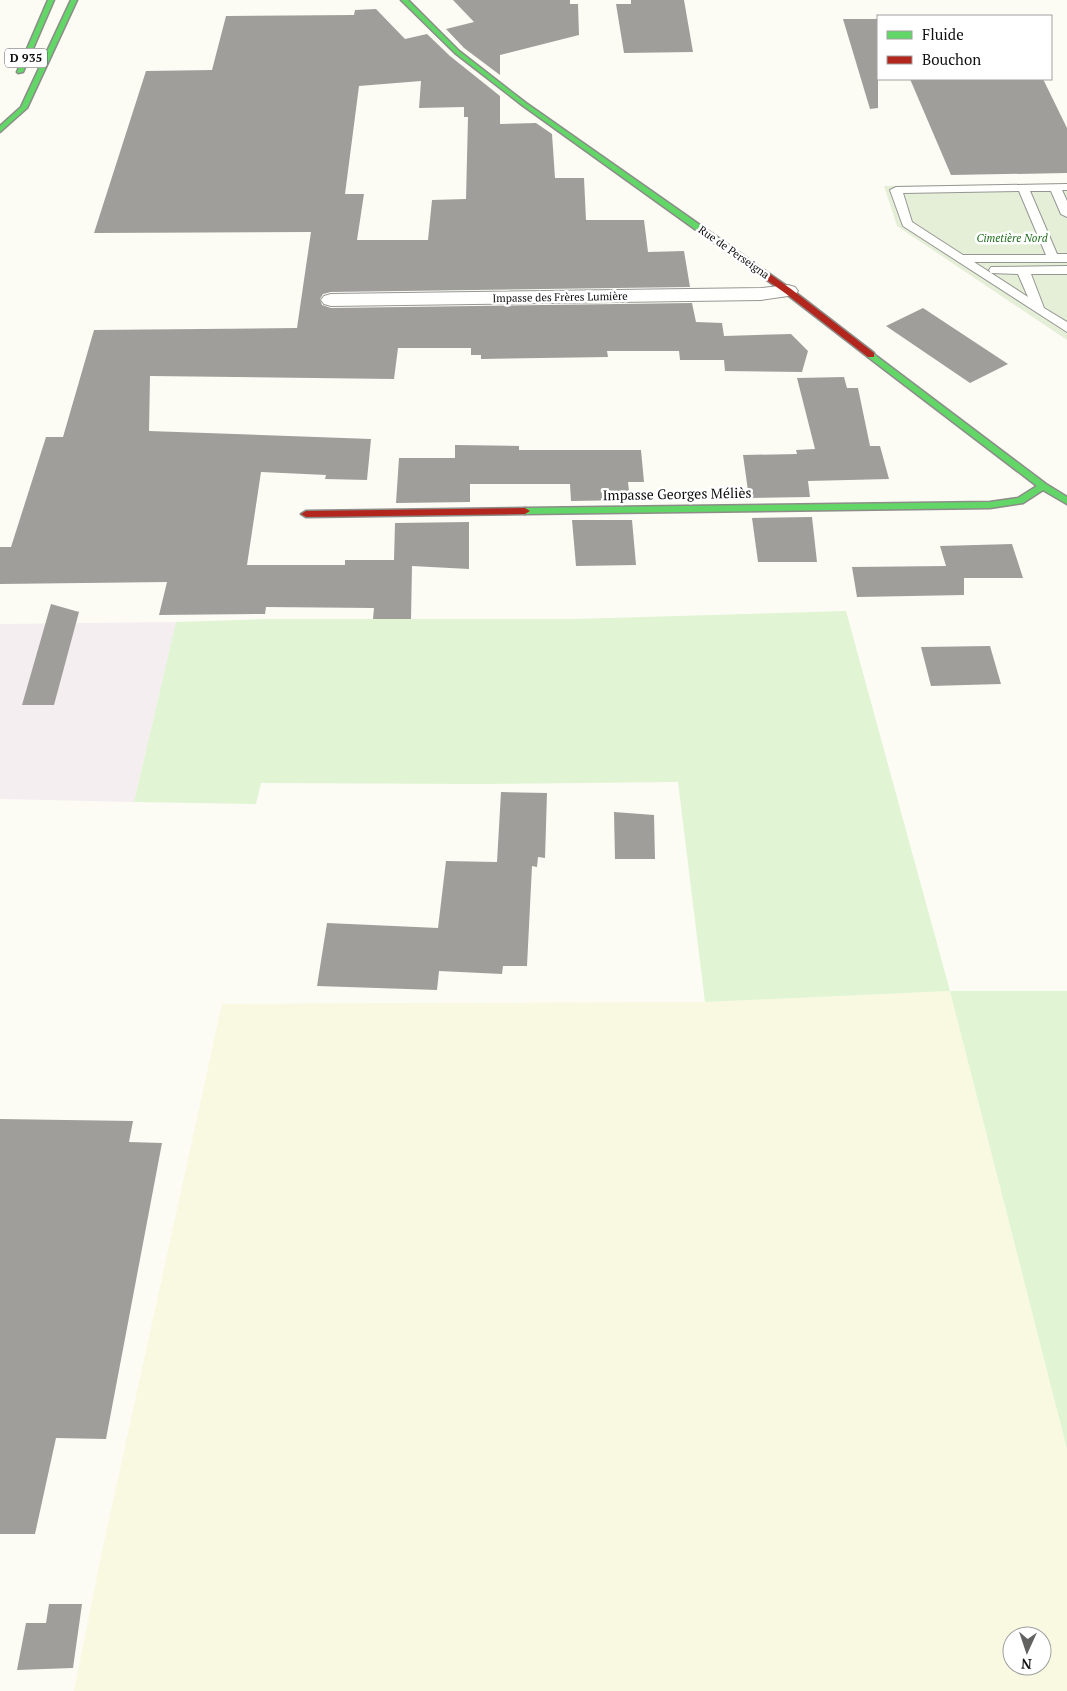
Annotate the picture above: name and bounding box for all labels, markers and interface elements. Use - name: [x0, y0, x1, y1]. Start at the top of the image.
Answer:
- legend: [877, 15, 1052, 80]
- text: Fluide: [922, 24, 964, 44]
- road number: D 935: [5, 48, 47, 68]
- text: Bouchon: [922, 49, 981, 69]
- street label: Rue de Perseigna: [696, 222, 772, 282]
- park label: Cimetière Nord: [976, 231, 1048, 245]
- street label: Impasse des Frères Lumière: [492, 289, 628, 305]
- street label: Impasse Georges Méliès: [602, 483, 752, 504]
- north arrow: [1002, 1626, 1052, 1676]
- text: N: [1020, 1655, 1032, 1674]

